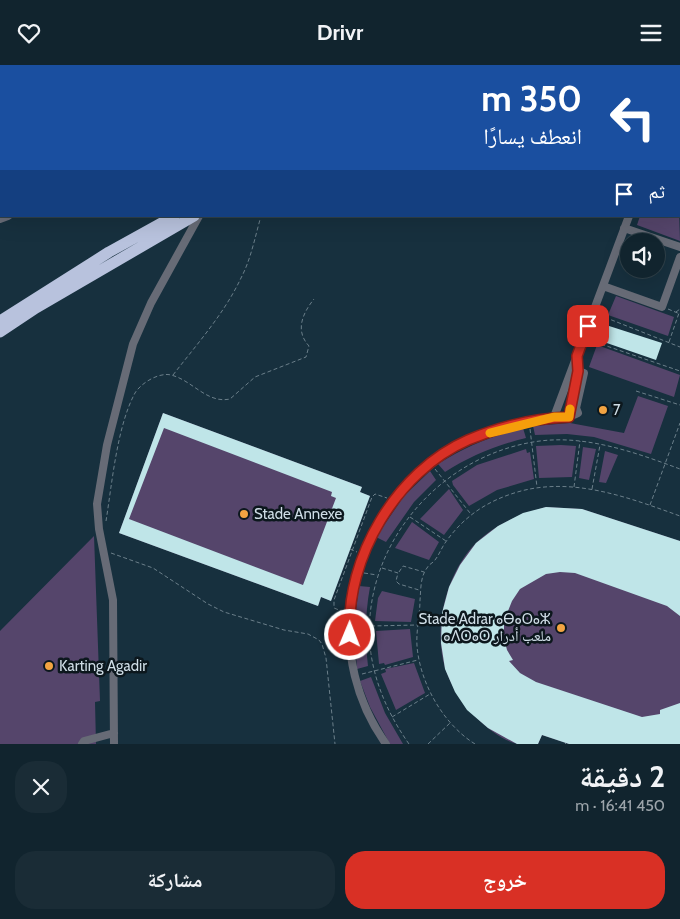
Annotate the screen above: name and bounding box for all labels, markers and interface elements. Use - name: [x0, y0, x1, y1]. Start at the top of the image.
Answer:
- icon: heart: [15, 19, 43, 47]
- text: Drivr: [317, 19, 363, 46]
- icon: menu: [637, 19, 665, 47]
- text: 350 m: [481, 77, 582, 120]
- icon: left: [600, 85, 665, 150]
- text: انعطف يسارًا: [483, 123, 582, 150]
- icon: arrive: [610, 180, 638, 208]
- text: ثم: [648, 180, 665, 203]
- map controls: [620, 233, 665, 278]
- button: sound: [620, 233, 665, 278]
- pin: [567, 305, 609, 347]
- icon: arrive: [574, 312, 602, 340]
- place label: 7: [613, 401, 621, 419]
- marker: 7: [597, 404, 609, 416]
- place label: Stade Annexe: [254, 505, 343, 523]
- marker: Stade Annexe: [238, 508, 250, 520]
- position arrow: [323, 608, 375, 660]
- place label: Stade Adrar ⴰⴱⴰⵔⴰⵣ ⴰⴷⵔⴰⵔ ملعب أدرار: [419, 610, 551, 645]
- marker: Stade Adrar ⴰⴱⴰⵔⴰⵣ ⴰⴷⵔⴰⵔ ملعب أدرار: [555, 622, 567, 634]
- place label: Karting Agadir: [59, 657, 147, 675]
- marker: Karting Agadir: [43, 660, 55, 672]
- text: 2 دقيقة: [579, 758, 665, 795]
- button: close: [15, 761, 67, 813]
- text: 450 m · 16:41: [575, 796, 665, 815]
- button: مشاركة: [15, 851, 335, 909]
- button: خروج: [345, 851, 665, 909]

